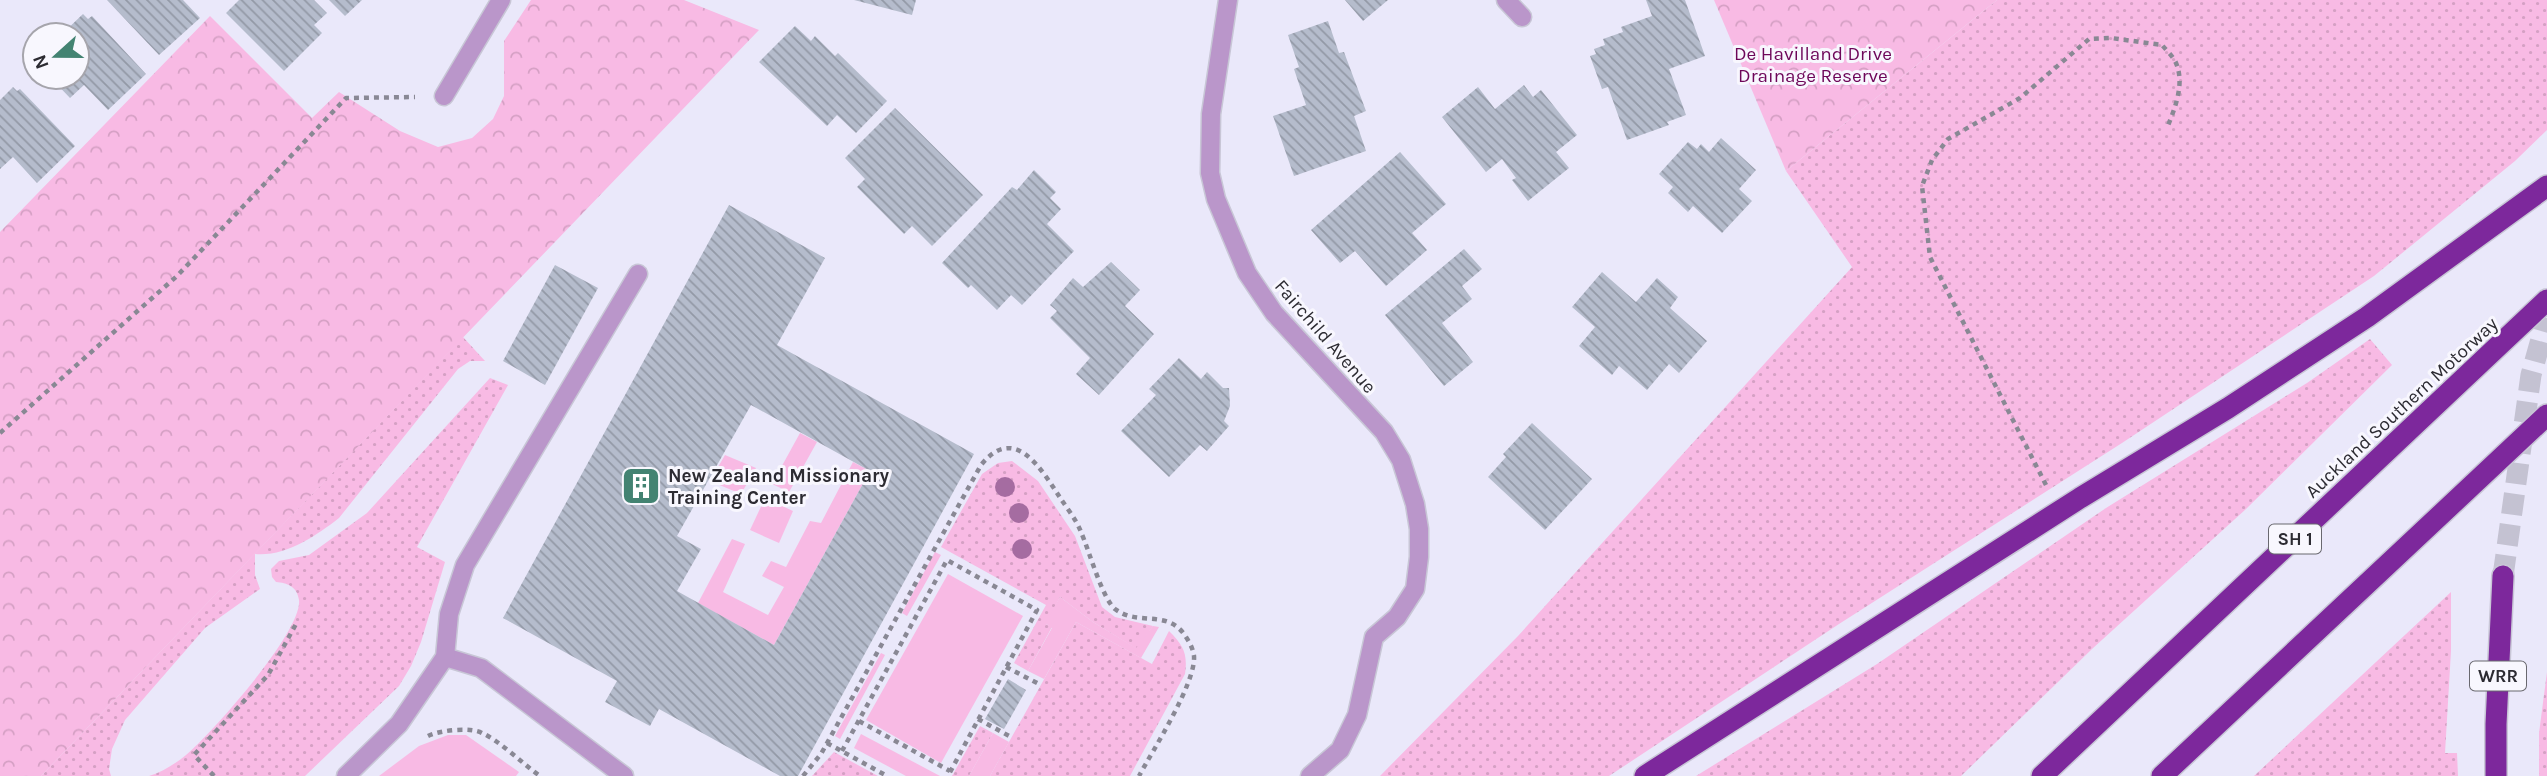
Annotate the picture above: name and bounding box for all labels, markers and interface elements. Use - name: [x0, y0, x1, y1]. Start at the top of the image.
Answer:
- north arrow: [21, 21, 91, 91]
- park label: De Havilland Drive Drainage Reserve: [1734, 43, 1892, 87]
- text: N: [28, 51, 54, 72]
- street label: Fairchild Avenue: [1270, 275, 1380, 398]
- street label: Auckland Southern Motorway: [2301, 313, 2502, 503]
- building icon: New Zealand Missionary Training Center: [620, 465, 662, 507]
- place label: New Zealand Missionary Training Center: [668, 465, 890, 509]
- road number: SH 1: [2269, 524, 2321, 554]
- road number: WRR: [2470, 662, 2526, 690]

